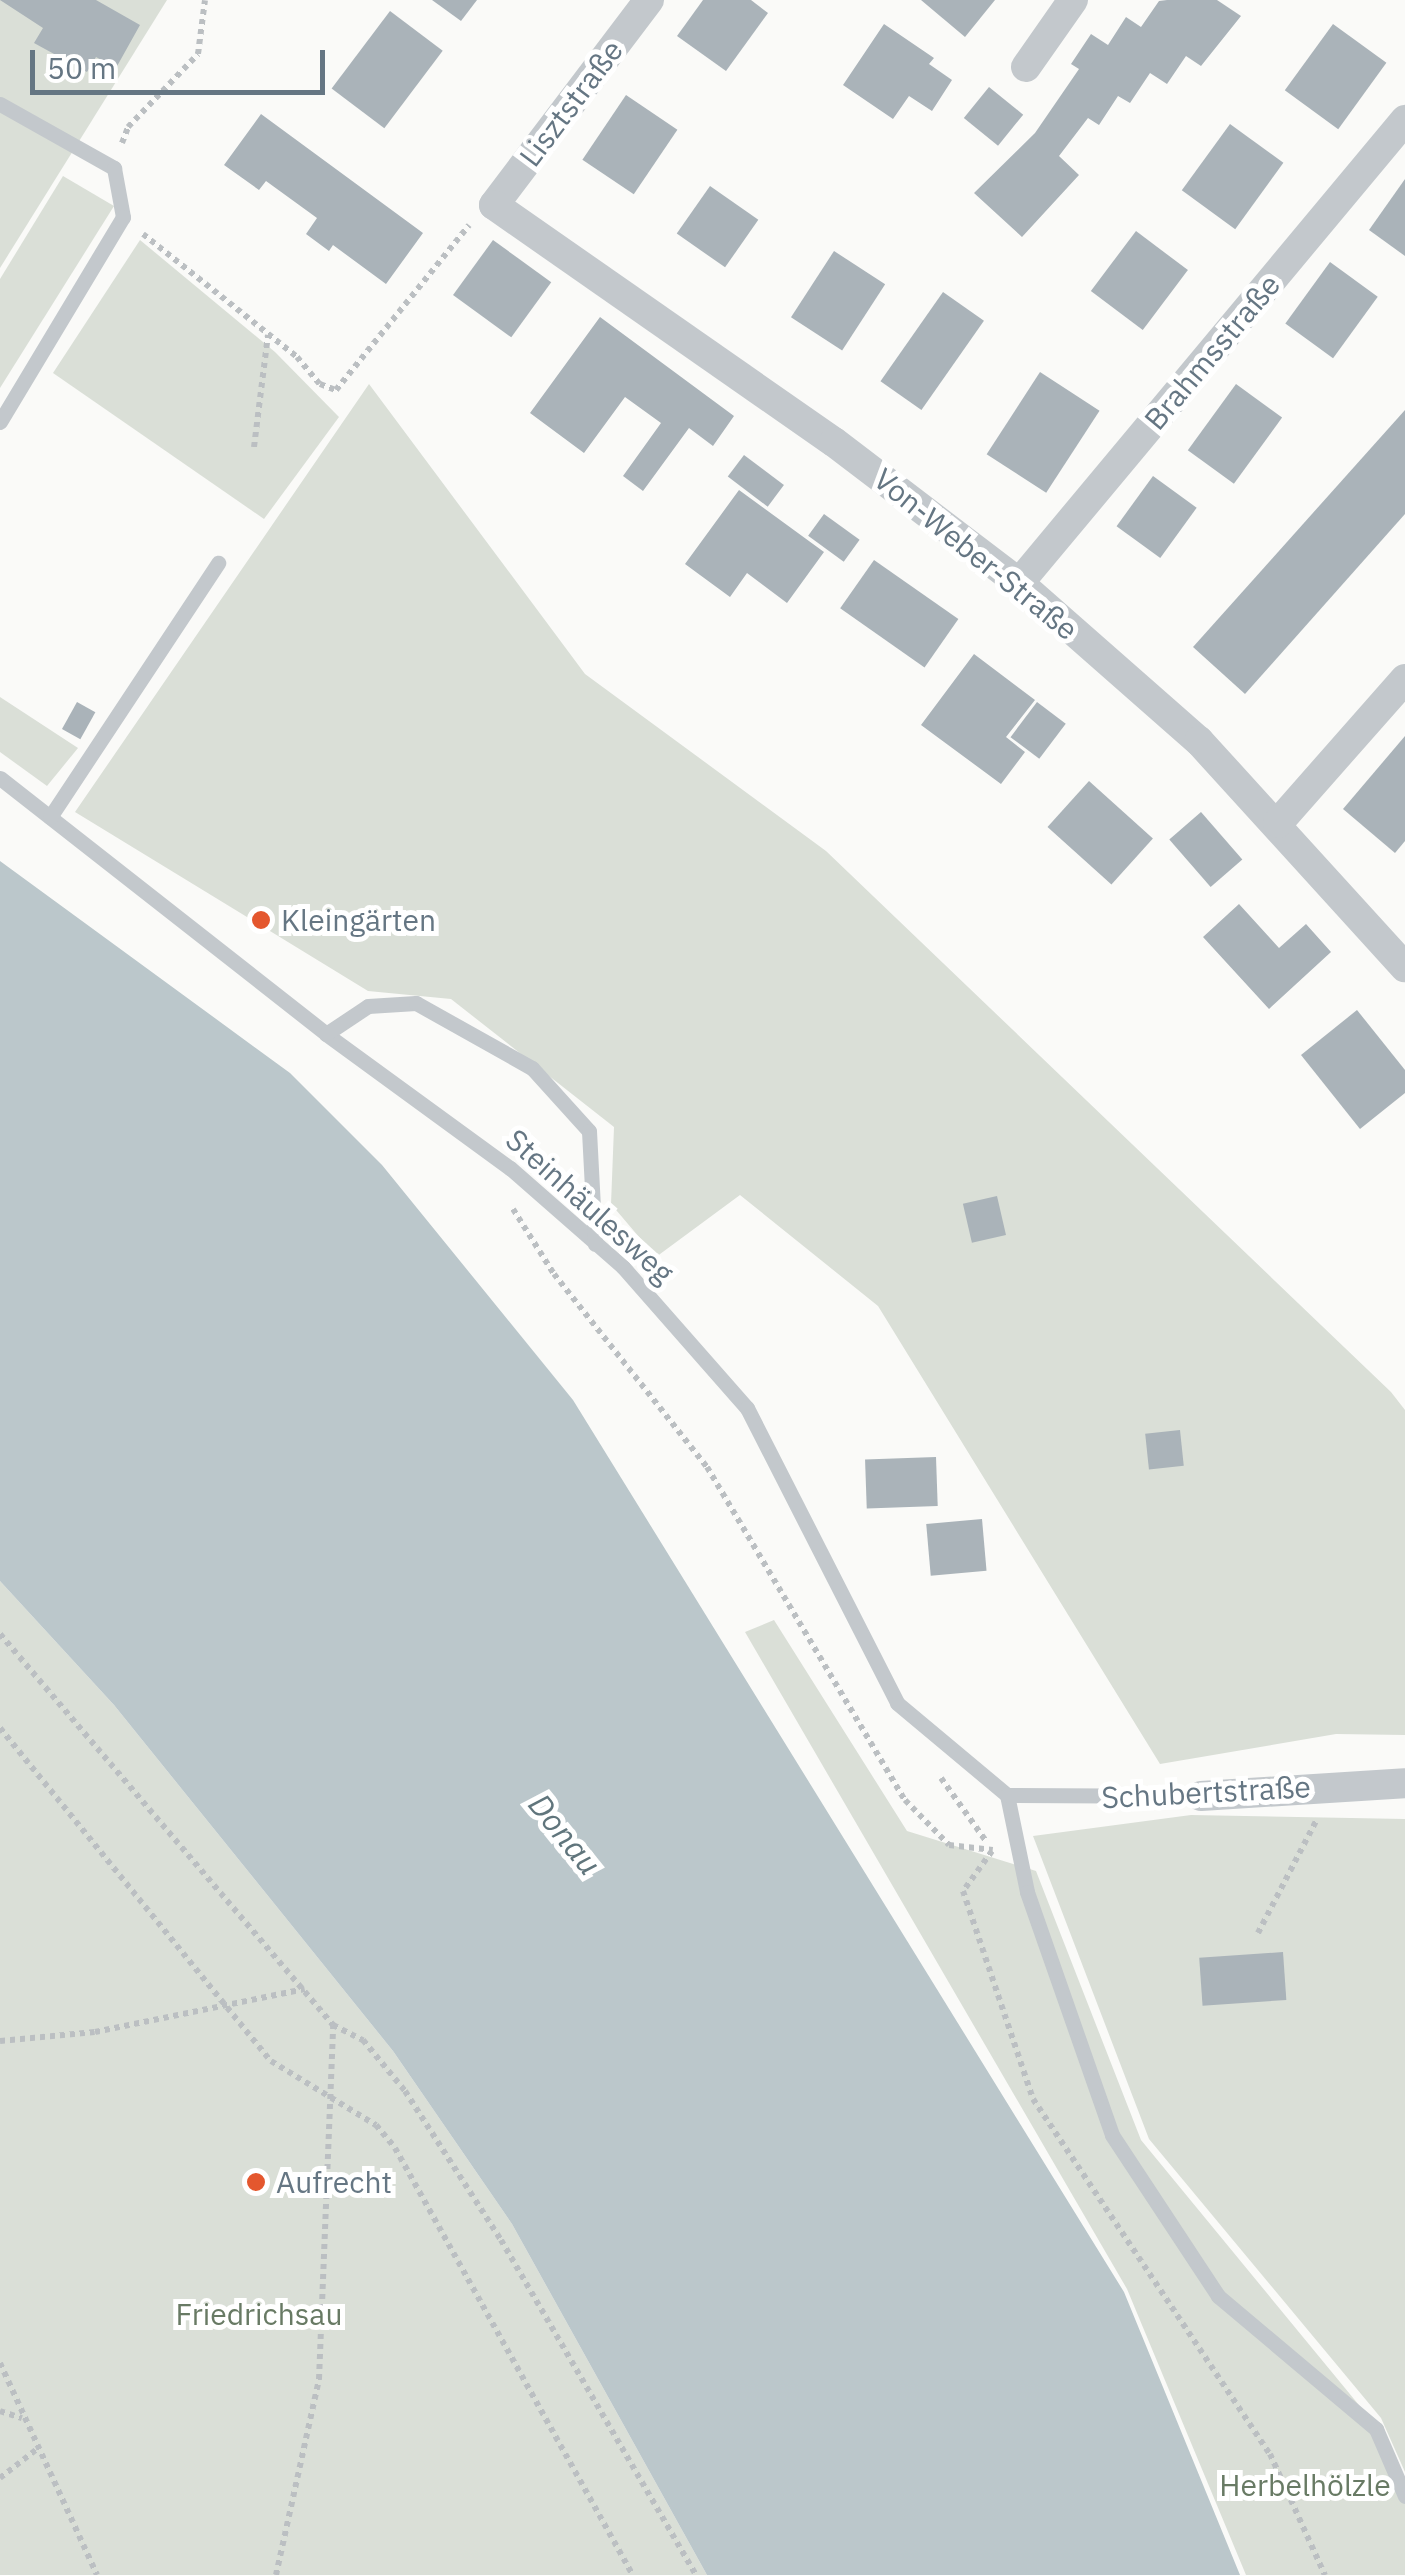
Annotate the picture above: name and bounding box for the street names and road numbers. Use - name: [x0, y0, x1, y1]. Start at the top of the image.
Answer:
- street label: Lisztstraße: [512, 33, 630, 173]
- street label: Brahmsstraße: [1137, 267, 1287, 437]
- street label: Von-Weber-Straße: [867, 461, 1085, 647]
- street label: Steinhäulesweg: [499, 1121, 681, 1291]
- street label: Schubertstraße: [1100, 1769, 1312, 1815]

